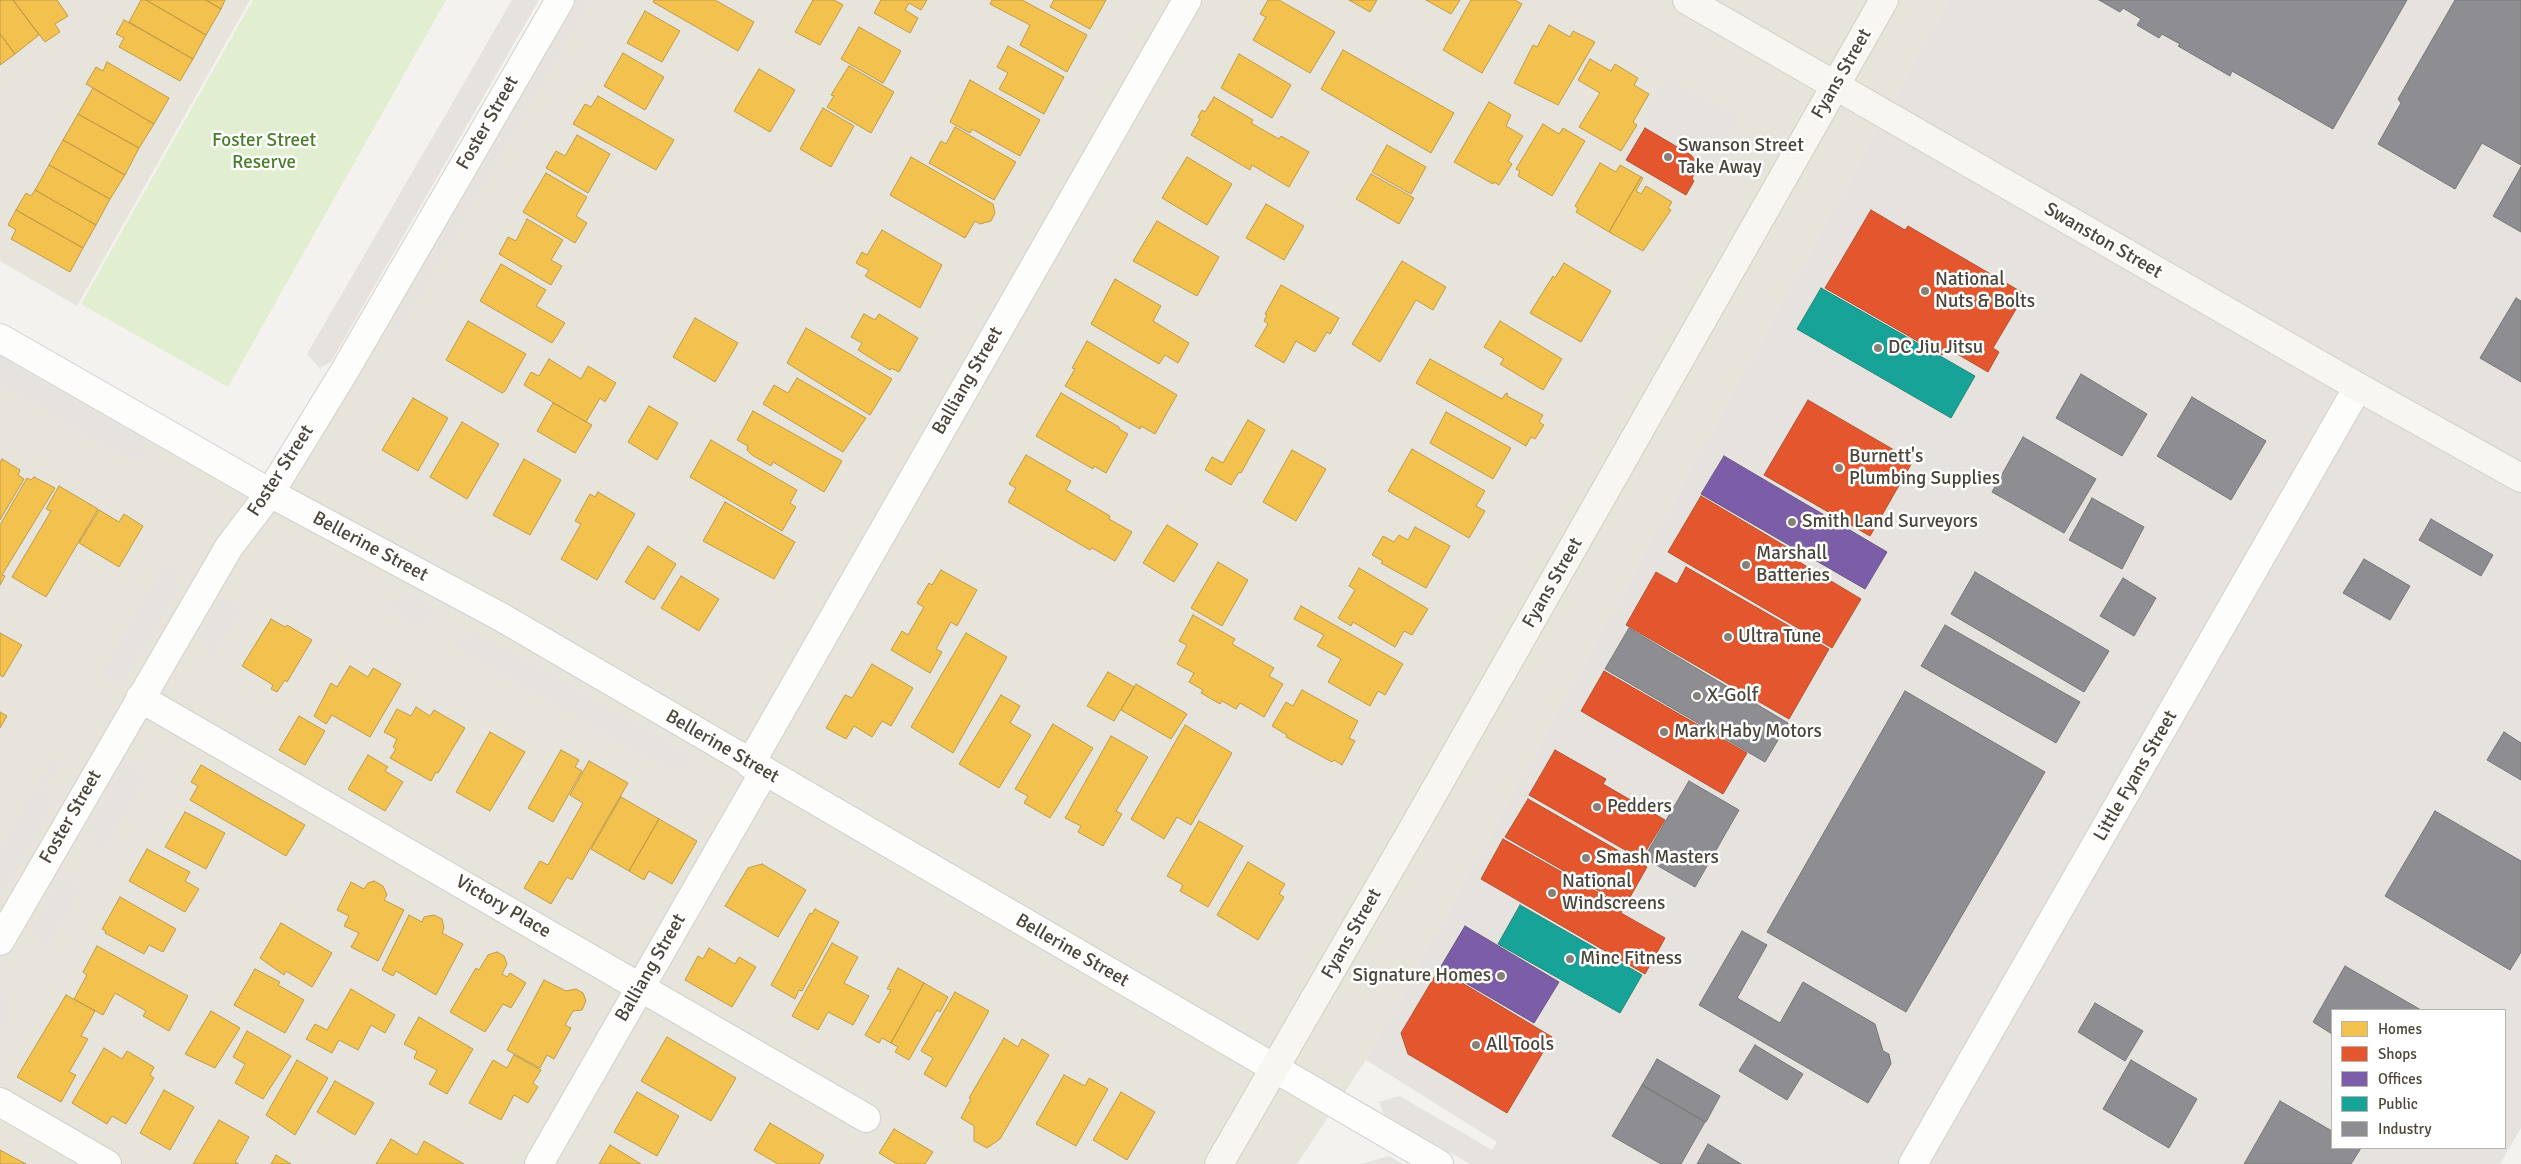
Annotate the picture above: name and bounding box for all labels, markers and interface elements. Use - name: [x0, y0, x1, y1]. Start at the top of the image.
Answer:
- street label: Fyans Street: [1807, 25, 1877, 123]
- street label: Foster Street: [452, 72, 524, 174]
- park label: Foster Street Reserve: [212, 130, 316, 174]
- place label: Swanson Street Take Away: [1678, 135, 1804, 179]
- marker: Swanson Street Take Away: [1662, 151, 1674, 163]
- street label: Swanston Street: [2040, 198, 2166, 284]
- place label: National Nuts & Bolts: [1935, 269, 2035, 313]
- marker: National Nuts & Bolts: [1919, 285, 1931, 297]
- street label: Balliang Street: [928, 323, 1008, 439]
- place label: DC Jiu Jitsu: [1888, 337, 1983, 359]
- marker: DC Jiu Jitsu: [1872, 342, 1884, 354]
- street label: Foster Street: [243, 421, 319, 521]
- place label: Burnett's Plumbing Supplies: [1849, 446, 2000, 490]
- marker: Burnett's Plumbing Supplies: [1833, 462, 1845, 474]
- street label: Bellerine Street: [308, 507, 432, 587]
- place label: Smith Land Surveyors: [1802, 511, 1978, 533]
- marker: Smith Land Surveyors: [1786, 516, 1798, 528]
- street label: Fyans Street: [1518, 534, 1588, 632]
- place label: Marshall Batteries: [1756, 543, 1830, 587]
- marker: Marshall Batteries: [1740, 559, 1752, 571]
- place label: Ultra Tune: [1738, 626, 1821, 648]
- marker: Ultra Tune: [1722, 631, 1734, 643]
- place label: X-Golf: [1707, 685, 1758, 707]
- marker: X-Golf: [1691, 690, 1703, 702]
- street label: Bellerine Street: [661, 705, 783, 789]
- street label: Little Fyans Street: [2089, 707, 2183, 845]
- place label: Mark Haby Motors: [1674, 721, 1822, 743]
- marker: Mark Haby Motors: [1658, 726, 1670, 738]
- street label: Foster Street: [35, 766, 107, 868]
- place label: Pedders: [1607, 796, 1672, 818]
- marker: Pedders: [1591, 801, 1603, 813]
- place label: Smash Masters: [1596, 847, 1719, 869]
- marker: Smash Masters: [1580, 852, 1592, 864]
- street label: Victory Place: [451, 871, 555, 943]
- place label: National Windscreens: [1562, 871, 1665, 915]
- street label: Fyans Street: [1317, 885, 1387, 983]
- marker: National Windscreens: [1546, 887, 1558, 899]
- street label: Bellerine Street: [1011, 909, 1133, 993]
- street label: Balliang Street: [611, 910, 691, 1026]
- place label: Minc Fitness: [1580, 948, 1682, 970]
- marker: Minc Fitness: [1564, 953, 1576, 965]
- place label: Signature Homes: [1352, 965, 1491, 987]
- marker: Signature Homes: [1495, 970, 1507, 982]
- legend: [2331, 1009, 2506, 1149]
- text: Homes: [2378, 1020, 2422, 1038]
- place label: All Tools: [1486, 1034, 1554, 1056]
- marker: All Tools: [1470, 1039, 1482, 1051]
- text: Shops: [2378, 1045, 2417, 1063]
- text: Offices: [2378, 1070, 2422, 1088]
- text: Public: [2378, 1095, 2418, 1113]
- text: Industry: [2378, 1120, 2431, 1138]

